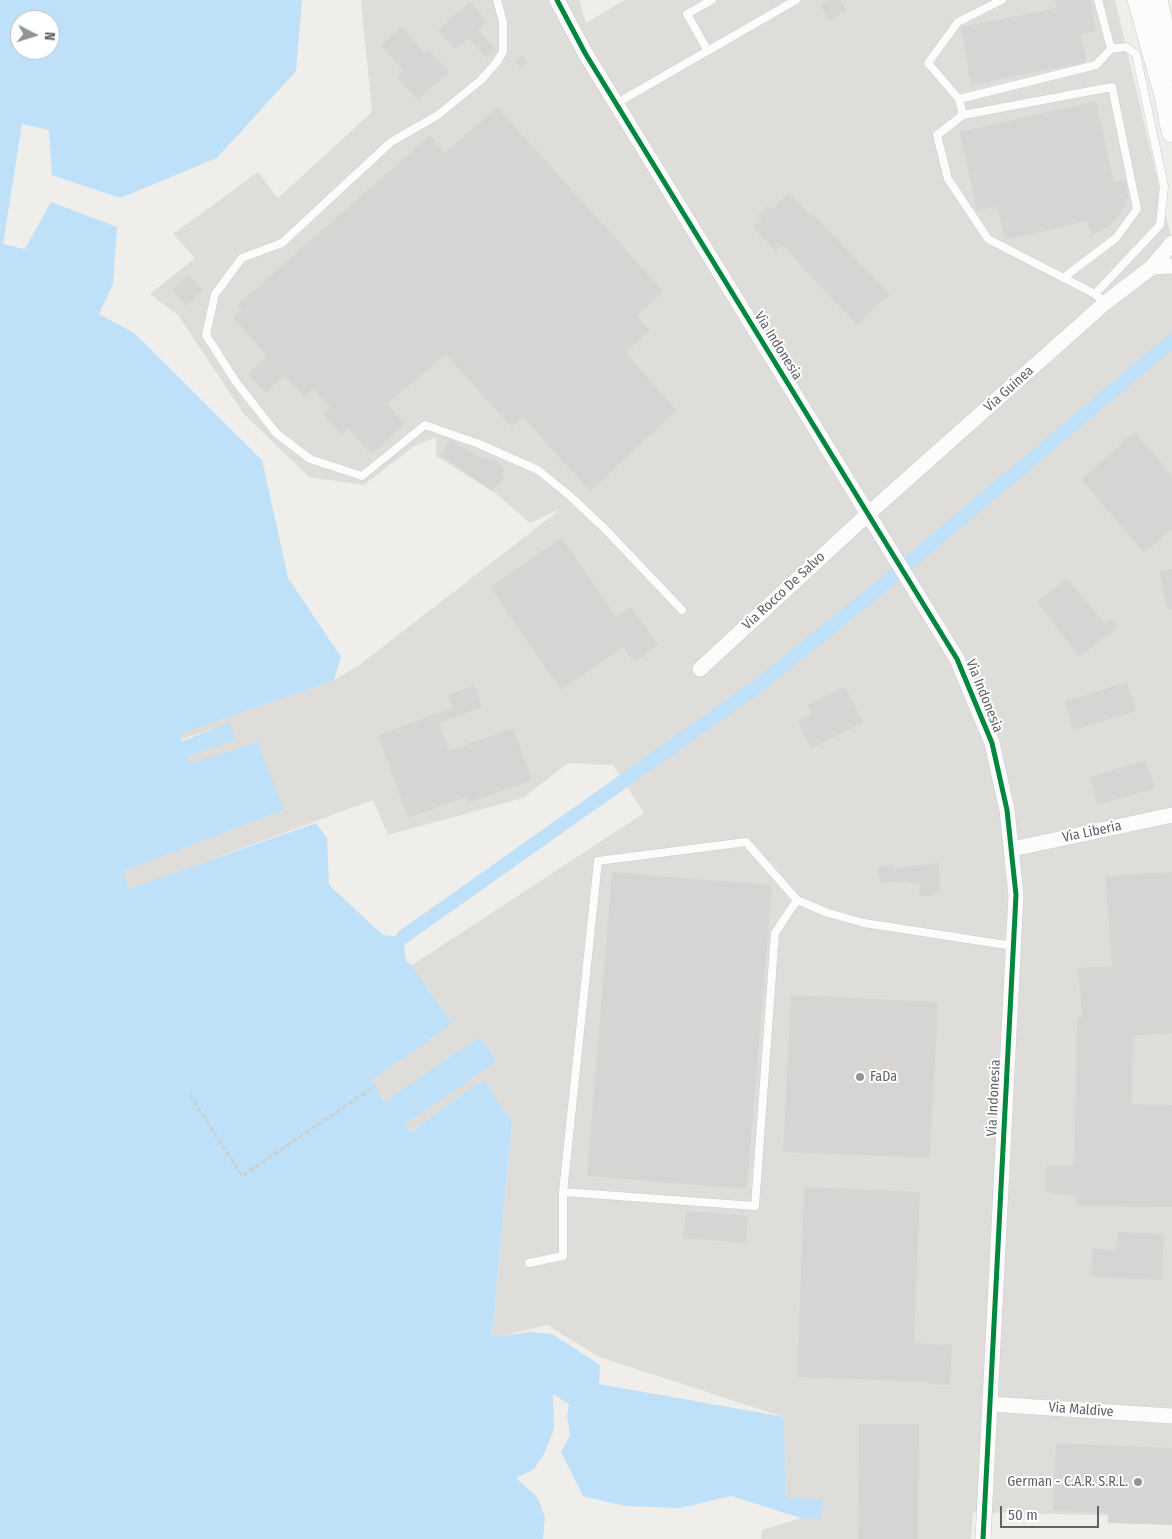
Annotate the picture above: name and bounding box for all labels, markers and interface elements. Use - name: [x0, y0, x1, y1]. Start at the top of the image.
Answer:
- north arrow: [10, 10, 60, 60]
- text: N: [41, 31, 58, 41]
- street label: Via Indonesia: [750, 309, 806, 383]
- street label: Via Guinea: [981, 362, 1037, 416]
- street label: Via Rocco De Salvo: [739, 548, 829, 634]
- street label: Via Indonesia: [962, 657, 1006, 735]
- street label: Via Liberia: [1061, 818, 1123, 846]
- street label: Via Indonesia: [984, 1059, 1004, 1137]
- place label: FaDa: [870, 1069, 897, 1085]
- marker: FaDa: [854, 1071, 866, 1083]
- street label: Via Maldive: [1048, 1399, 1114, 1421]
- place label: German - C.A.R. S.R.L.: [1007, 1474, 1128, 1490]
- marker: German - C.A.R. S.R.L.: [1132, 1476, 1144, 1488]
- scale bar: [1002, 1496, 1101, 1528]
- text: 50 m: [1008, 1506, 1038, 1524]

